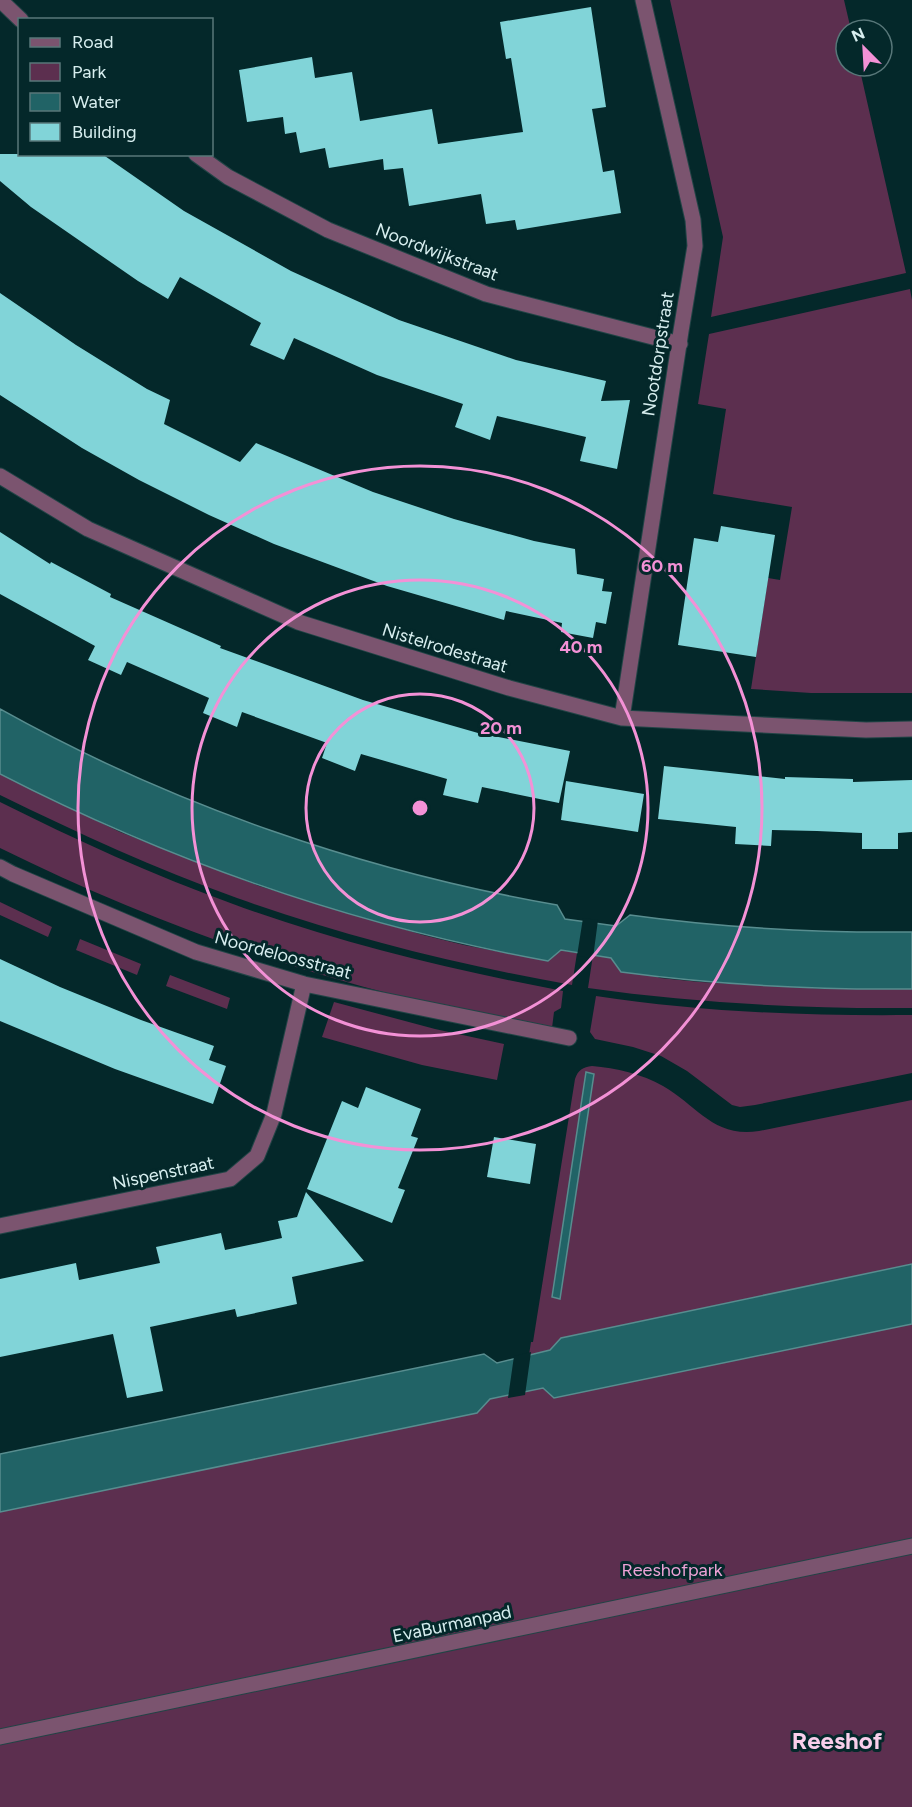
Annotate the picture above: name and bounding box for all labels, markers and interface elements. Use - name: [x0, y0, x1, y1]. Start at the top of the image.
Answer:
- legend: [18, 18, 213, 156]
- north arrow: [834, 18, 894, 78]
- text: N: [849, 24, 868, 46]
- text: Road: [72, 31, 113, 53]
- text: Park: [72, 61, 107, 83]
- text: Water: [72, 91, 120, 113]
- text: Building: [72, 121, 137, 143]
- street label: Noordwijkstraat: [372, 218, 502, 286]
- street label: Nootdorpstraat: [637, 290, 679, 418]
- text: 60 m: [641, 555, 683, 577]
- street label: Nistelrodestraat: [379, 618, 511, 678]
- text: 40 m: [559, 636, 603, 658]
- text: 20 m: [480, 717, 522, 739]
- centre of rings: [410, 798, 430, 818]
- street label: Noordeloosstraat: [212, 926, 354, 984]
- street label: Nispenstraat: [110, 1151, 216, 1195]
- park label: Reeshofpark: [621, 1559, 723, 1581]
- street label: EvaBurmanpad: [391, 1601, 513, 1647]
- district label: Reeshof: [792, 1726, 883, 1755]

